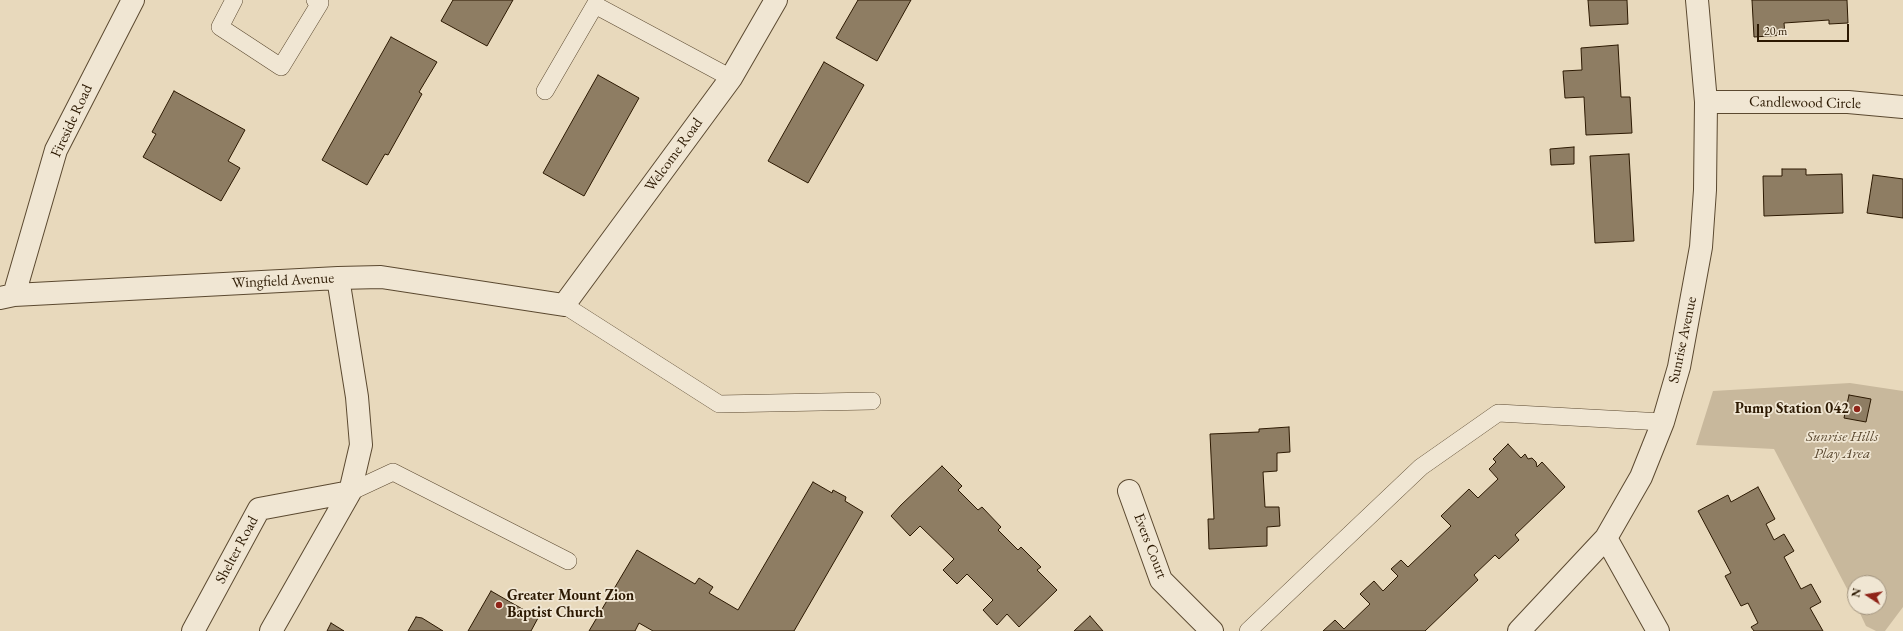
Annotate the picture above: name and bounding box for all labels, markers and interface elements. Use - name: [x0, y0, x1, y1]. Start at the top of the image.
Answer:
- scale bar: [1759, 16, 1851, 42]
- text: 20 m: [1764, 23, 1787, 39]
- street label: Fireside Road: [47, 82, 97, 160]
- street label: Candlewood Circle: [1749, 93, 1861, 113]
- street label: Welcome Road: [641, 115, 707, 195]
- street label: Wingfield Avenue: [231, 269, 335, 293]
- street label: Sunrise Avenue: [1665, 295, 1701, 385]
- place label: Pump Station 042: [1735, 400, 1849, 418]
- marker: Pump Station 042: [1852, 404, 1862, 414]
- park label: Sunrise Hills Play Area: [1806, 428, 1878, 463]
- street label: Evers Court: [1129, 511, 1171, 581]
- street label: Shelter Road: [212, 513, 262, 587]
- north arrow: [1847, 575, 1887, 615]
- place label: Greater Mount Zion Baptist Church: [507, 587, 634, 622]
- text: N: [1848, 587, 1864, 599]
- marker: Greater Mount Zion Baptist Church: [494, 600, 504, 610]

